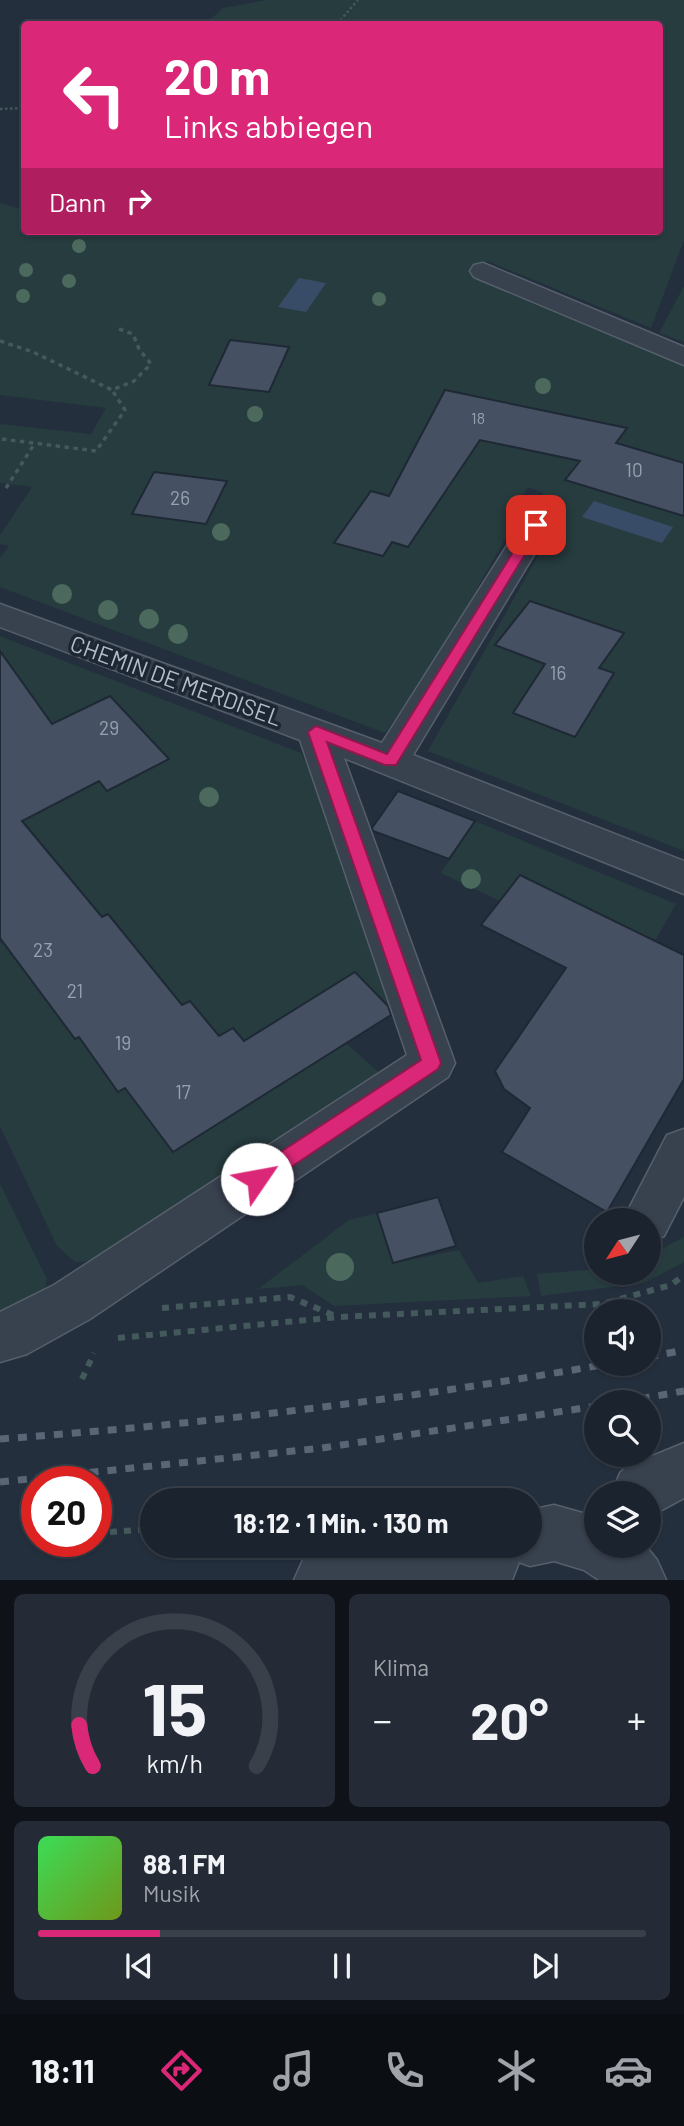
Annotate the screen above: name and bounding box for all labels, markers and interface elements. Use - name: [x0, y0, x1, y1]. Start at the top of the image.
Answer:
- text: 20 m: [164, 46, 270, 105]
- icon: left: [49, 49, 140, 140]
- text: Links abbiegen: [164, 106, 373, 144]
- icon: right: [120, 182, 158, 220]
- text: Dann: [49, 186, 106, 217]
- house number: 18: [471, 408, 485, 427]
- house number: 10: [625, 458, 643, 481]
- house number: 26: [170, 486, 190, 509]
- pin: [506, 495, 566, 555]
- icon: arrive: [517, 506, 555, 544]
- street label: CHEMIN DE MERDISEL: [67, 629, 286, 731]
- house number: 16: [550, 661, 566, 684]
- house number: 29: [99, 716, 119, 739]
- house number: 23: [33, 938, 53, 961]
- house number: 21: [67, 979, 83, 1002]
- house number: 19: [115, 1031, 131, 1054]
- house number: 17: [175, 1080, 191, 1103]
- position arrow: [220, 1142, 294, 1216]
- north arrow: [584, 1208, 662, 1284]
- map controls: [584, 1208, 661, 1558]
- button: sound: [584, 1299, 661, 1376]
- button: search: [584, 1390, 661, 1467]
- speed limit sign: 20: [21, 1466, 112, 1557]
- button: layers: [584, 1481, 661, 1558]
- text: 18:12 · 1 Min. · 130 m: [233, 1507, 449, 1538]
- text: Klima: [373, 1653, 429, 1681]
- text: 15: [142, 1664, 207, 1752]
- text: 20°: [470, 1688, 549, 1750]
- text: −: [373, 1696, 392, 1742]
- text: +: [627, 1696, 646, 1742]
- text: km/h: [146, 1748, 203, 1778]
- text: 88.1 FM: [143, 1848, 226, 1879]
- text: Musik: [143, 1879, 200, 1907]
- icon: previous: [120, 1947, 158, 1985]
- icon: pause: [323, 1947, 361, 1985]
- icon: next: [526, 1947, 564, 1985]
- icon: directions: [157, 2046, 206, 2095]
- icon: music: [269, 2046, 318, 2095]
- icon: phone: [380, 2046, 429, 2095]
- icon: climate: [492, 2046, 541, 2095]
- icon: car: [604, 2046, 653, 2095]
- text: 18:11: [31, 2051, 94, 2089]

